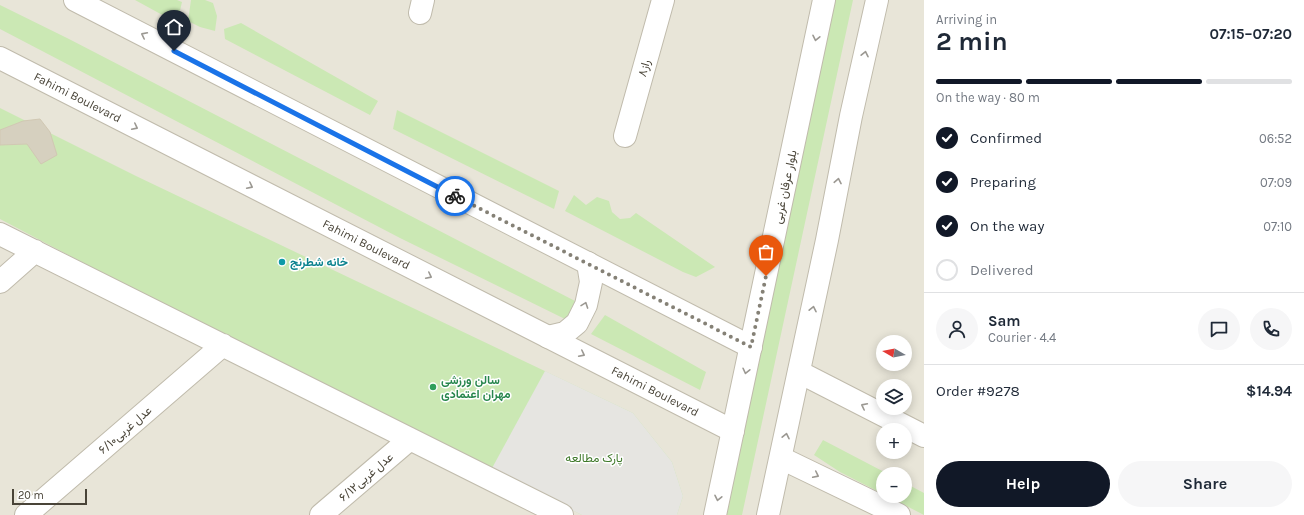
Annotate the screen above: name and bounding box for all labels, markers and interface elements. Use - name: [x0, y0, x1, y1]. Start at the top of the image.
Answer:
- pin: [157, 10, 191, 51]
- text: Arriving in: [936, 12, 997, 27]
- icon: home: [163, 16, 185, 38]
- text: 07:15–07:20: [1210, 25, 1292, 43]
- text: 2 min: [936, 26, 1008, 57]
- one-way arrow: [140, 33, 148, 40]
- one-way arrow: [812, 35, 821, 41]
- one-way arrow: [860, 51, 868, 57]
- street label: راز۸: [635, 58, 654, 79]
- street label: Fahimi Boulevard: [32, 69, 124, 125]
- text: On the way · 80 m: [936, 90, 1040, 105]
- one-way arrow: [130, 122, 138, 130]
- icon: check: [936, 127, 958, 149]
- text: Confirmed: [970, 129, 1042, 147]
- text: 06:52: [1259, 131, 1292, 146]
- street label: بلوار عرفان غربی: [770, 149, 801, 225]
- icon: check: [936, 171, 958, 193]
- text: Preparing: [970, 173, 1036, 191]
- text: 07:09: [1260, 175, 1292, 190]
- courier: [435, 176, 475, 216]
- one-way arrow: [834, 178, 842, 184]
- one-way arrow: [246, 181, 254, 189]
- icon: bike: [444, 185, 466, 207]
- icon: check: [936, 215, 958, 237]
- street label: Fahimi Boulevard: [320, 216, 412, 272]
- text: On the way: [970, 217, 1044, 235]
- text: 07:10: [1263, 219, 1292, 234]
- pin: [749, 235, 783, 276]
- icon: bag: [755, 241, 777, 263]
- place label: خانه شطرنج: [290, 255, 348, 270]
- marker: خانه شطرنج: [277, 257, 287, 267]
- text: Delivered: [970, 261, 1034, 279]
- one-way arrow: [424, 272, 432, 279]
- one-way arrow: [581, 301, 589, 308]
- one-way arrow: [808, 306, 816, 312]
- button: person: [936, 308, 978, 350]
- button: chat: [1198, 308, 1240, 350]
- button: phone: [1250, 308, 1292, 350]
- text: Sam: [988, 312, 1021, 330]
- text: Courier · 4.4: [988, 330, 1056, 345]
- north arrow: [876, 335, 912, 371]
- map controls: [876, 335, 912, 503]
- one-way arrow: [578, 350, 585, 357]
- street label: Fahimi Boulevard: [609, 363, 701, 419]
- one-way arrow: [743, 368, 751, 374]
- place label: سالن ورزشی مهران اعتمادی: [441, 373, 511, 402]
- button: layers: [876, 379, 912, 415]
- marker: سالن ورزشی مهران اعتمادی: [428, 382, 438, 392]
- text: Order #9278: [936, 382, 1020, 400]
- text: $14.94: [1246, 382, 1292, 400]
- street label: ۶/۱۰عدل غربی: [96, 403, 155, 458]
- one-way arrow: [861, 403, 869, 411]
- button: +: [876, 423, 912, 459]
- one-way arrow: [781, 433, 789, 439]
- street label: ۶/۱۲عدل غربی: [336, 450, 397, 505]
- park label: پارک مطالعه: [565, 451, 623, 466]
- button: Help: [936, 461, 1110, 507]
- button: Share: [1118, 461, 1292, 507]
- button: −: [876, 467, 912, 503]
- one-way arrow: [812, 470, 819, 478]
- scale bar: [12, 487, 87, 506]
- text: 20 m: [18, 489, 44, 502]
- one-way arrow: [715, 495, 723, 501]

